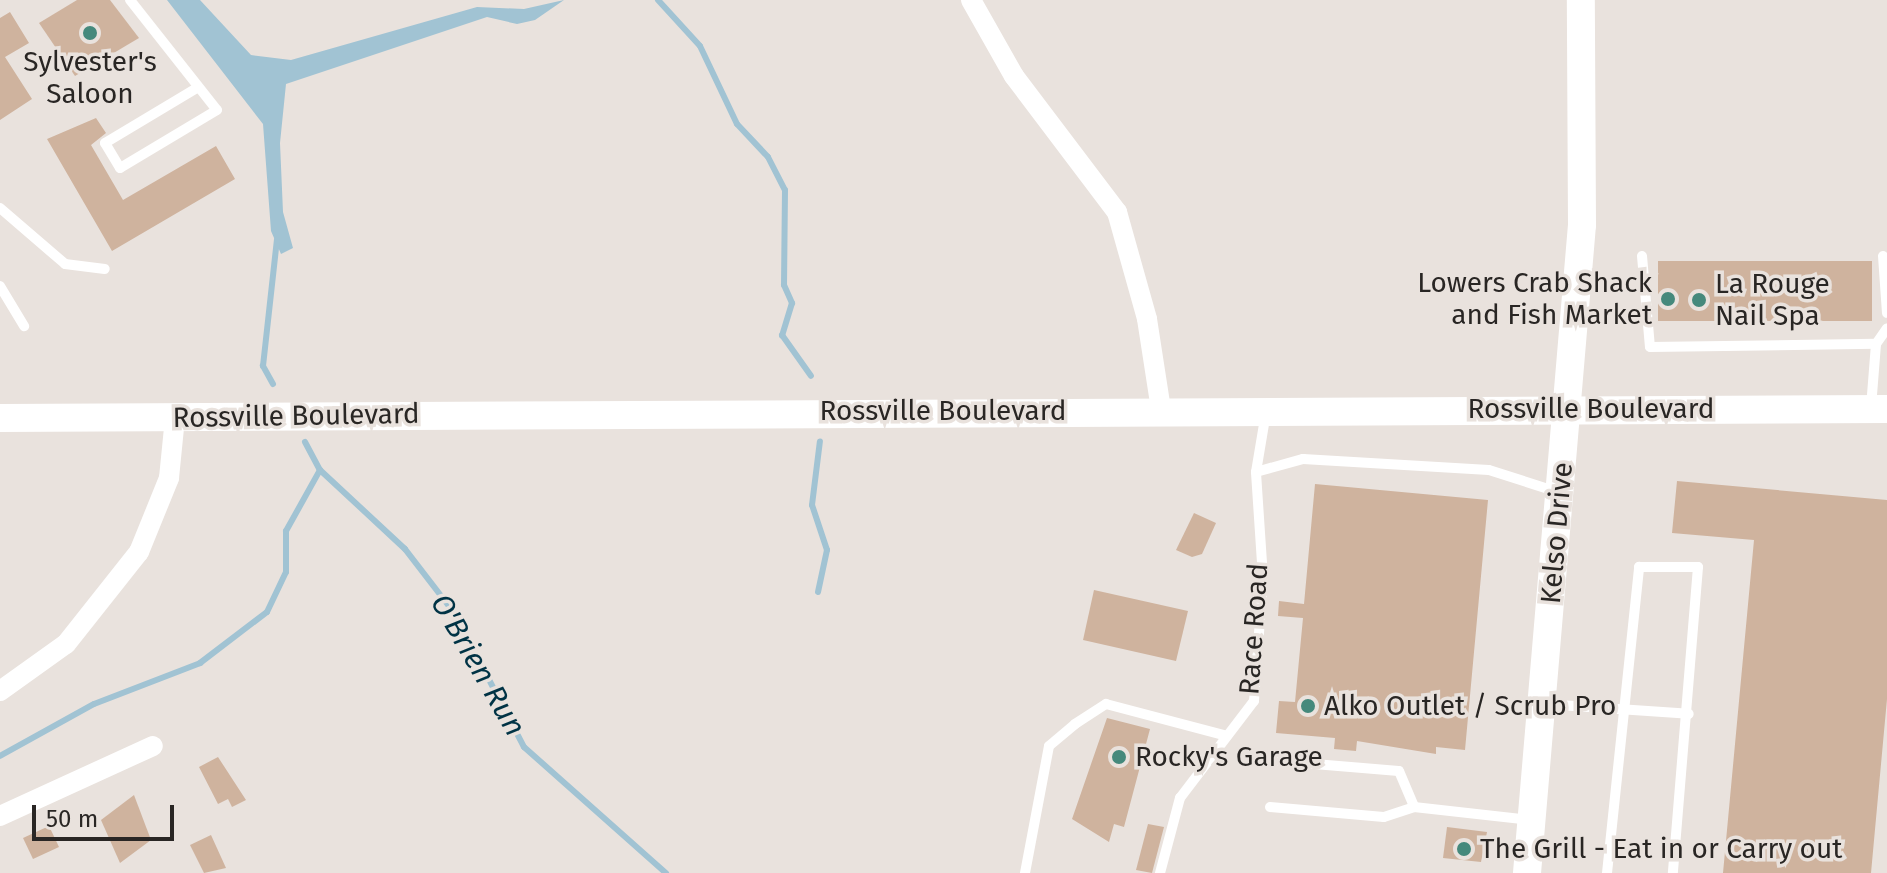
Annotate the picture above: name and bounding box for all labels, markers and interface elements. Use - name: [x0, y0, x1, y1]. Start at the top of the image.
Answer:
- marker: Sylvester's Saloon: [81, 24, 99, 42]
- place label: Sylvester's Saloon: [23, 45, 157, 111]
- place label: Lowers Crab Shack and Fish Market: [1417, 266, 1652, 332]
- place label: La Rouge Nail Spa: [1715, 267, 1830, 333]
- marker: Lowers Crab Shack and Fish Market: [1659, 290, 1677, 308]
- marker: La Rouge Nail Spa: [1690, 291, 1708, 309]
- street label: Rossville Boulevard: [1467, 392, 1715, 426]
- street label: Rossville Boulevard: [819, 394, 1067, 428]
- street label: Rossville Boulevard: [172, 397, 420, 435]
- street label: Kelso Drive: [1534, 461, 1580, 605]
- street label: Race Road: [1233, 562, 1275, 696]
- water label: O'Brien Run: [423, 588, 533, 742]
- place label: Alko Outlet / Scrub Pro: [1324, 689, 1616, 723]
- marker: Alko Outlet / Scrub Pro: [1299, 697, 1317, 715]
- place label: Rocky's Garage: [1135, 740, 1323, 774]
- marker: Rocky's Garage: [1110, 748, 1128, 766]
- scale bar: [36, 789, 178, 839]
- text: 50 m: [46, 805, 98, 833]
- place label: The Grill - Eat in or Carry out: [1480, 832, 1842, 866]
- marker: The Grill - Eat in or Carry out: [1455, 840, 1473, 858]

